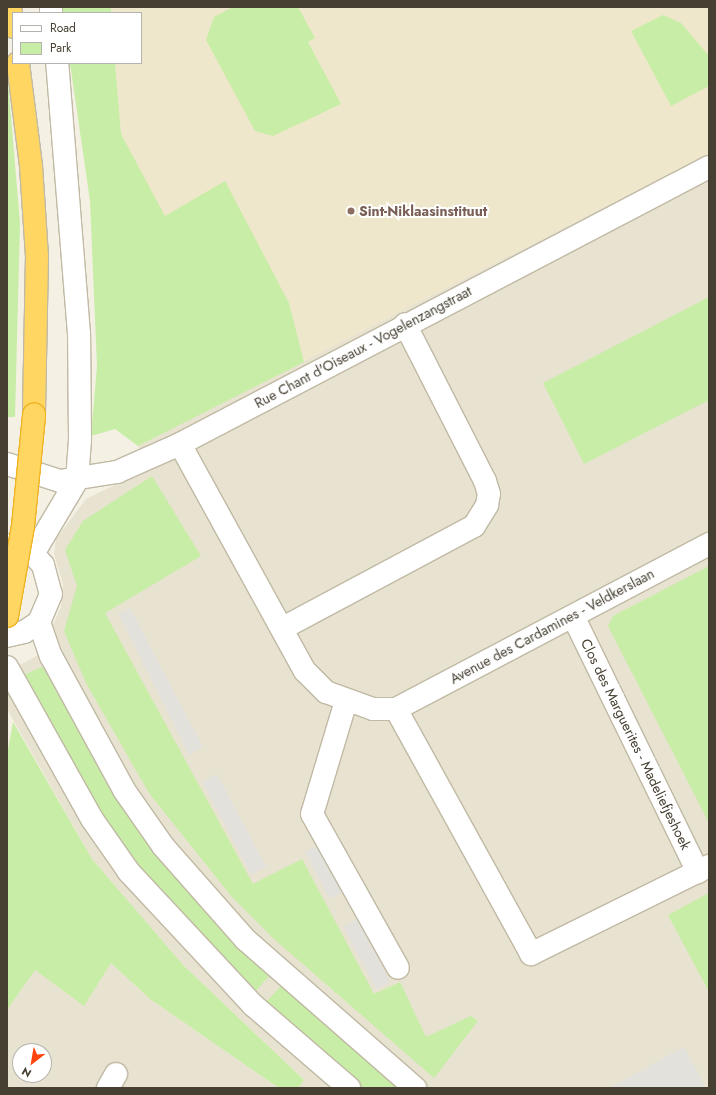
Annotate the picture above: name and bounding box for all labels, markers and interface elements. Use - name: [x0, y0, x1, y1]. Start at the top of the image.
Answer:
- legend: [12, 12, 142, 64]
- text: Road: [50, 19, 76, 37]
- text: Park: [50, 39, 71, 57]
- place label: Sint-Niklaasinstituut: [359, 203, 487, 219]
- marker: Sint-Niklaasinstituut: [346, 206, 356, 216]
- street label: Rue Chant d'Oiseaux - Vogelenzangstraat: [252, 282, 474, 412]
- street label: Avenue des Cardamines - Veldkerslaan: [447, 565, 657, 687]
- street label: Clos des Marguerites - Madeliefjeshoek: [577, 636, 695, 852]
- north arrow: [12, 1043, 52, 1083]
- text: N: [18, 1063, 34, 1082]

